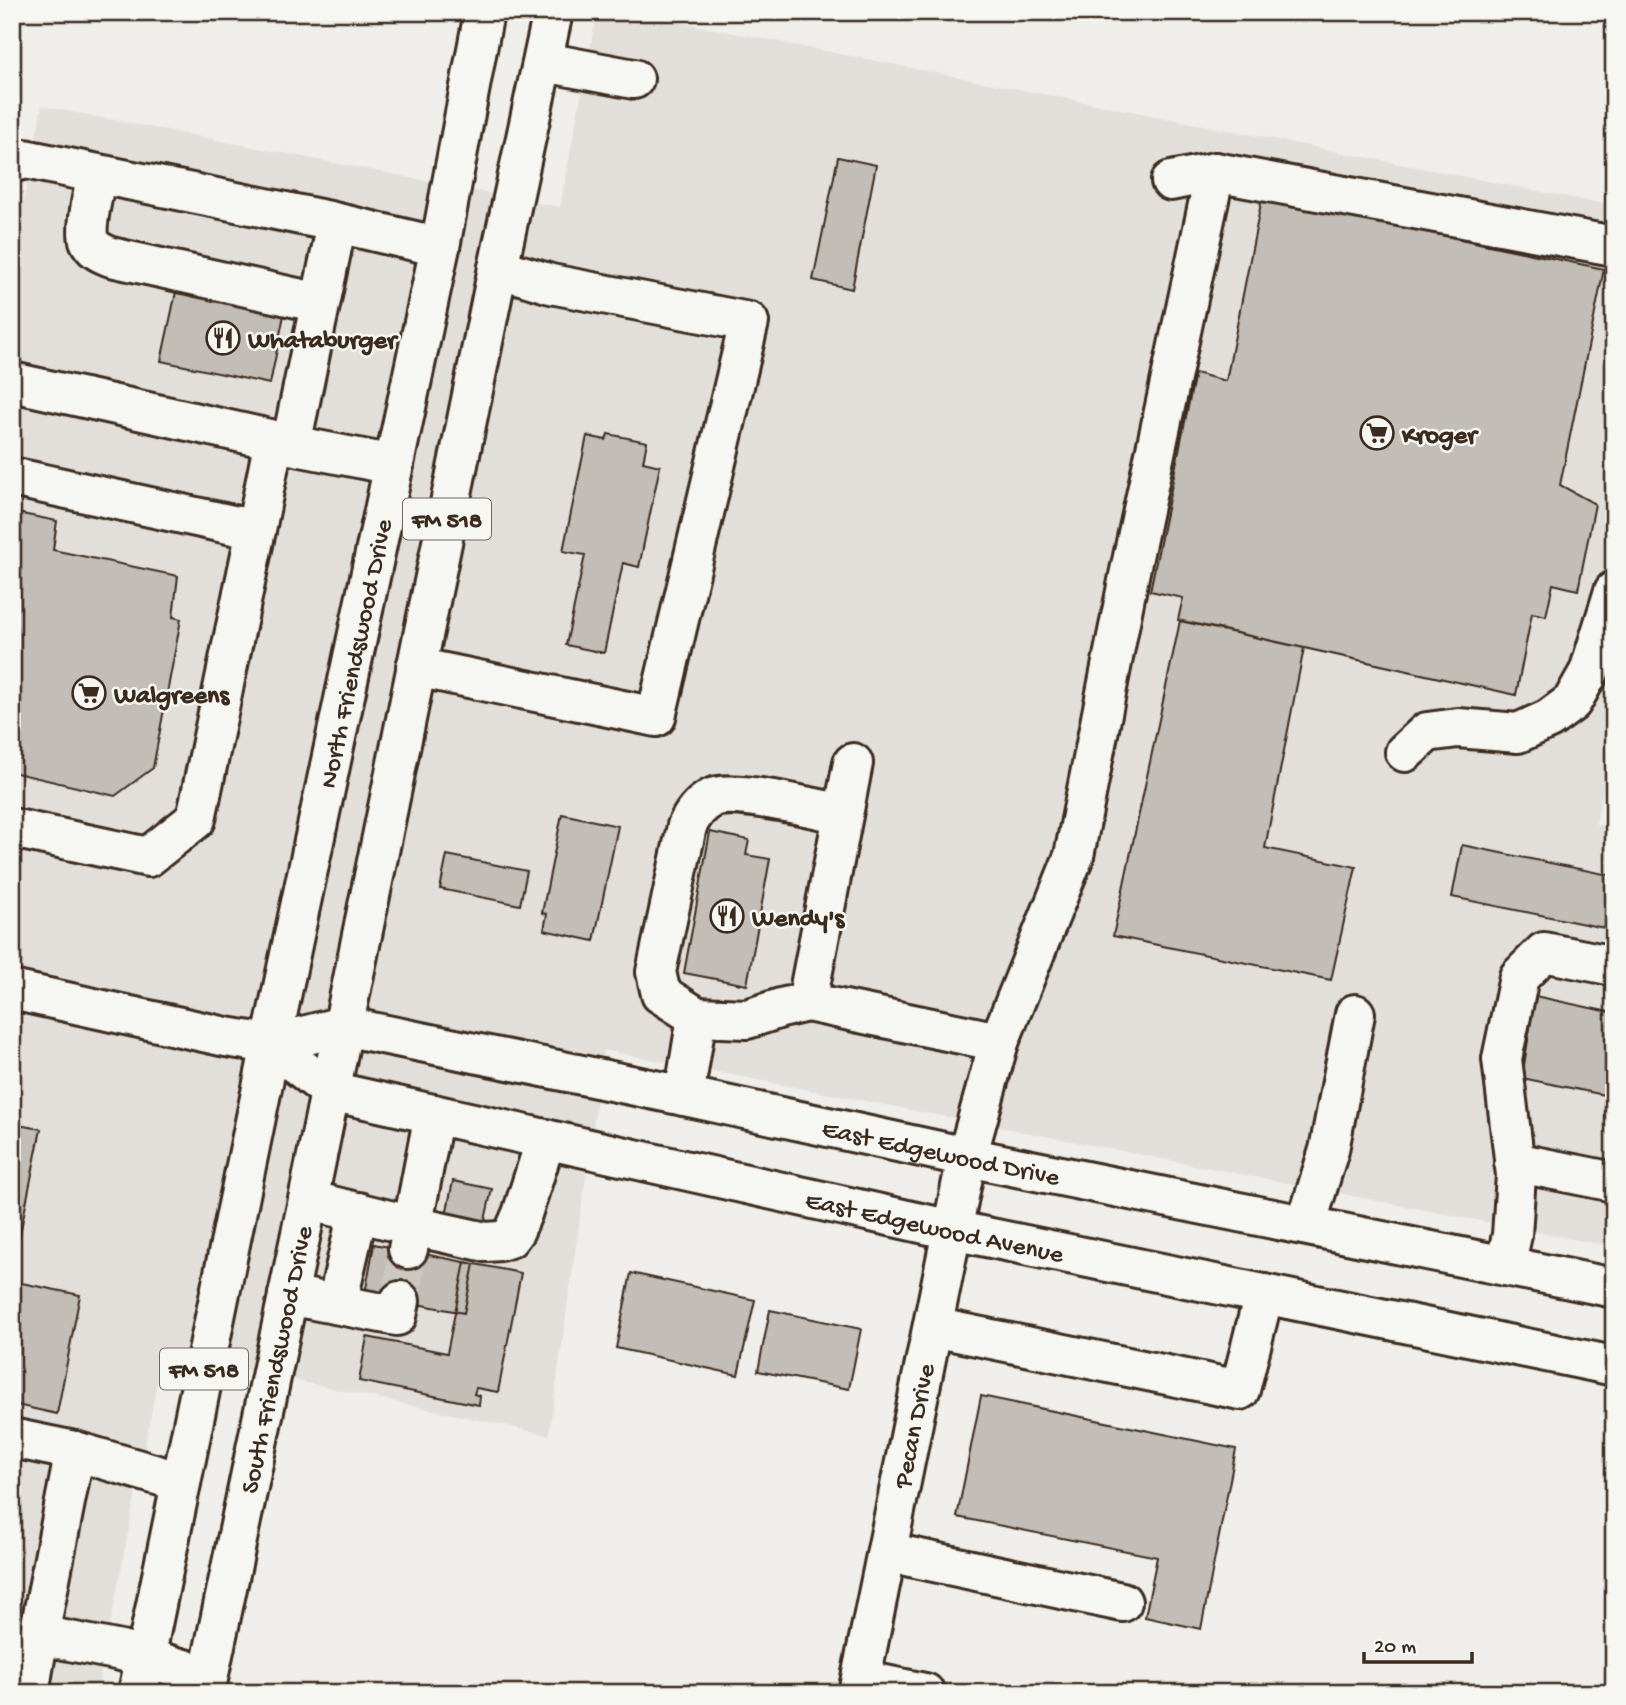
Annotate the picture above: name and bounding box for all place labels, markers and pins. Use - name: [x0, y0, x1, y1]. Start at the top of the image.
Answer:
- restaurant icon: Whataburger: [204, 319, 242, 357]
- place label: Whataburger: [247, 327, 399, 358]
- supermarket icon: Kroger: [1358, 414, 1396, 452]
- place label: Kroger: [1401, 422, 1479, 453]
- supermarket icon: Walgreens: [70, 674, 108, 712]
- place label: Walgreens: [113, 682, 230, 713]
- restaurant icon: Wendy's: [708, 897, 746, 935]
- place label: Wendy's: [751, 905, 846, 936]

